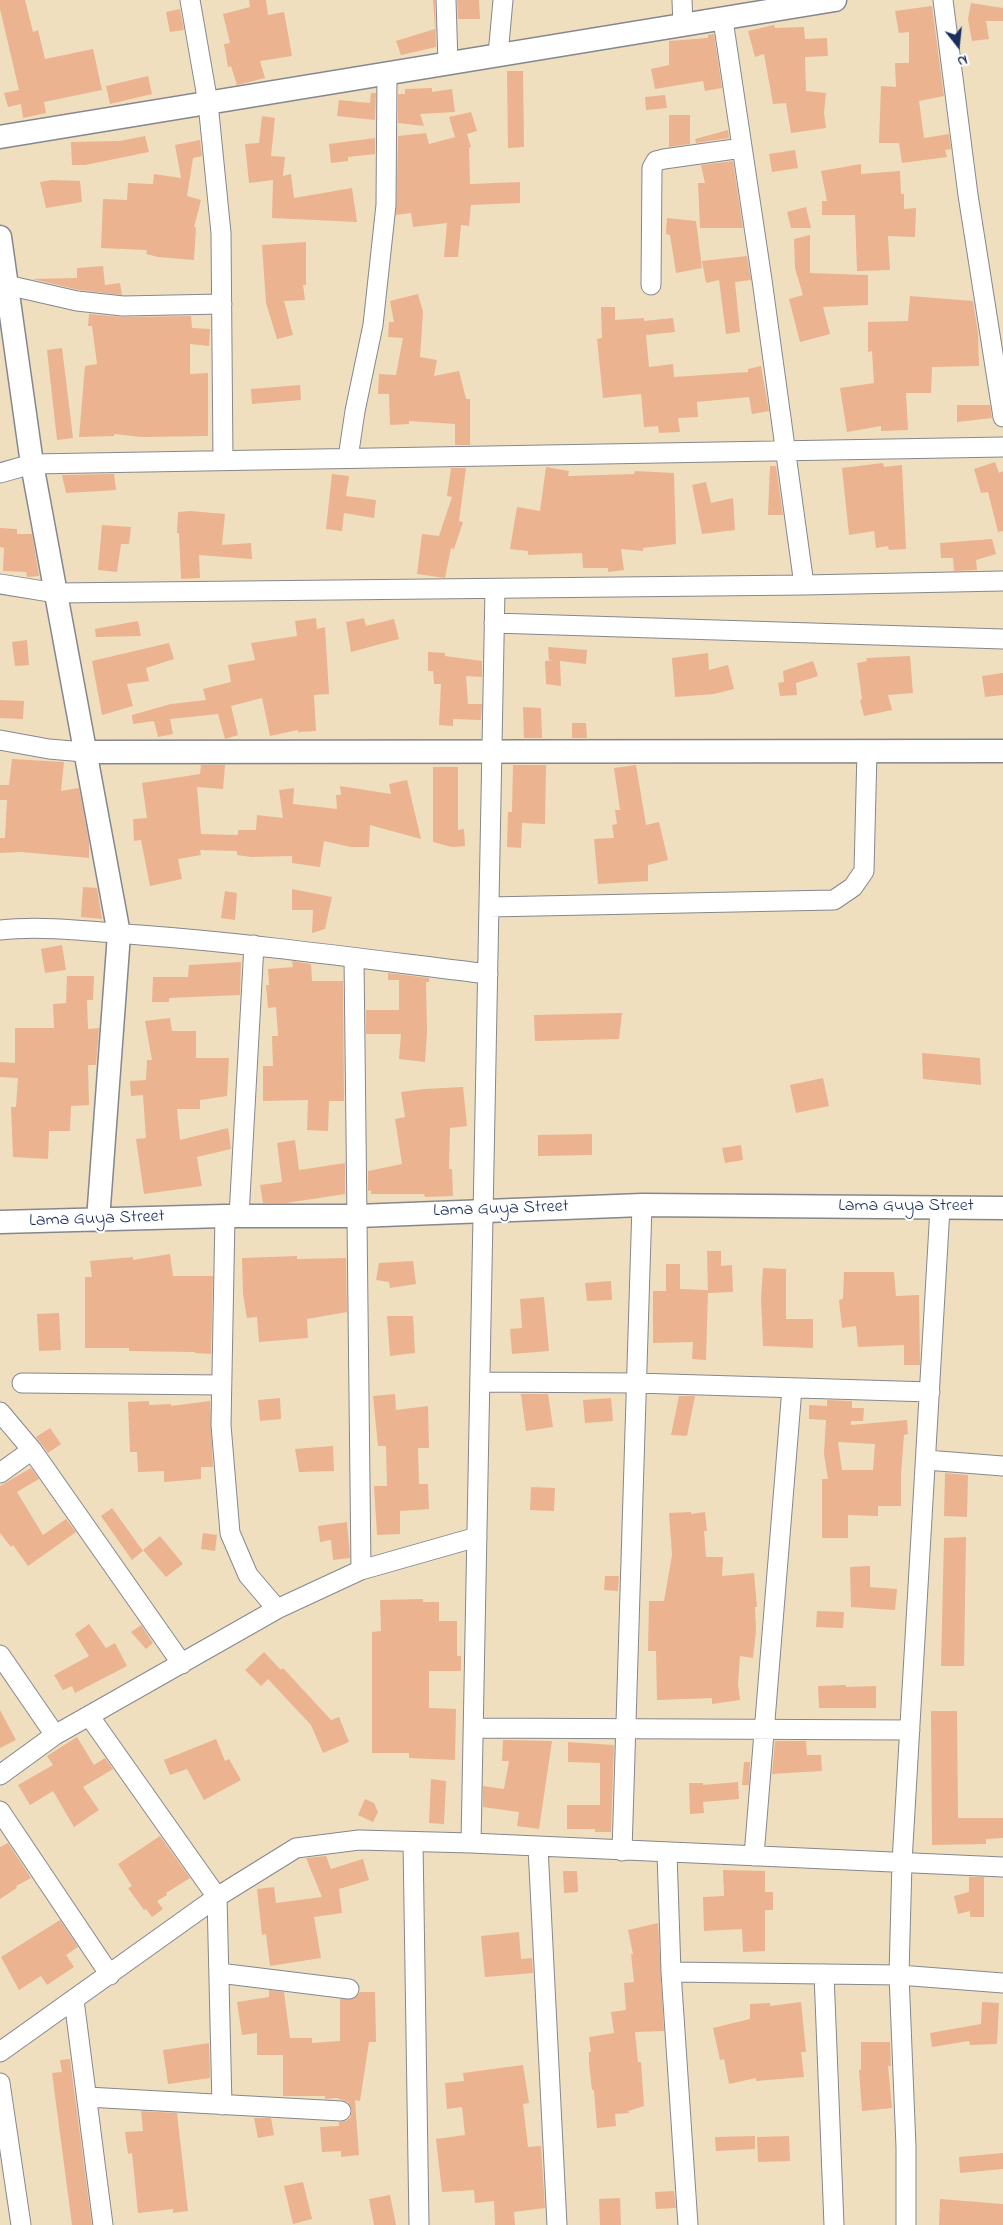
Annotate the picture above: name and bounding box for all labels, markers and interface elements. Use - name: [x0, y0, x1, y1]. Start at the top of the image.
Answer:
- north arrow: [933, 20, 983, 70]
- text: N: [955, 49, 970, 71]
- street label: Lama Guya Street: [838, 1196, 974, 1218]
- street label: Lama Guya Street: [433, 1197, 569, 1223]
- street label: Lama Guya Street: [29, 1207, 165, 1233]

